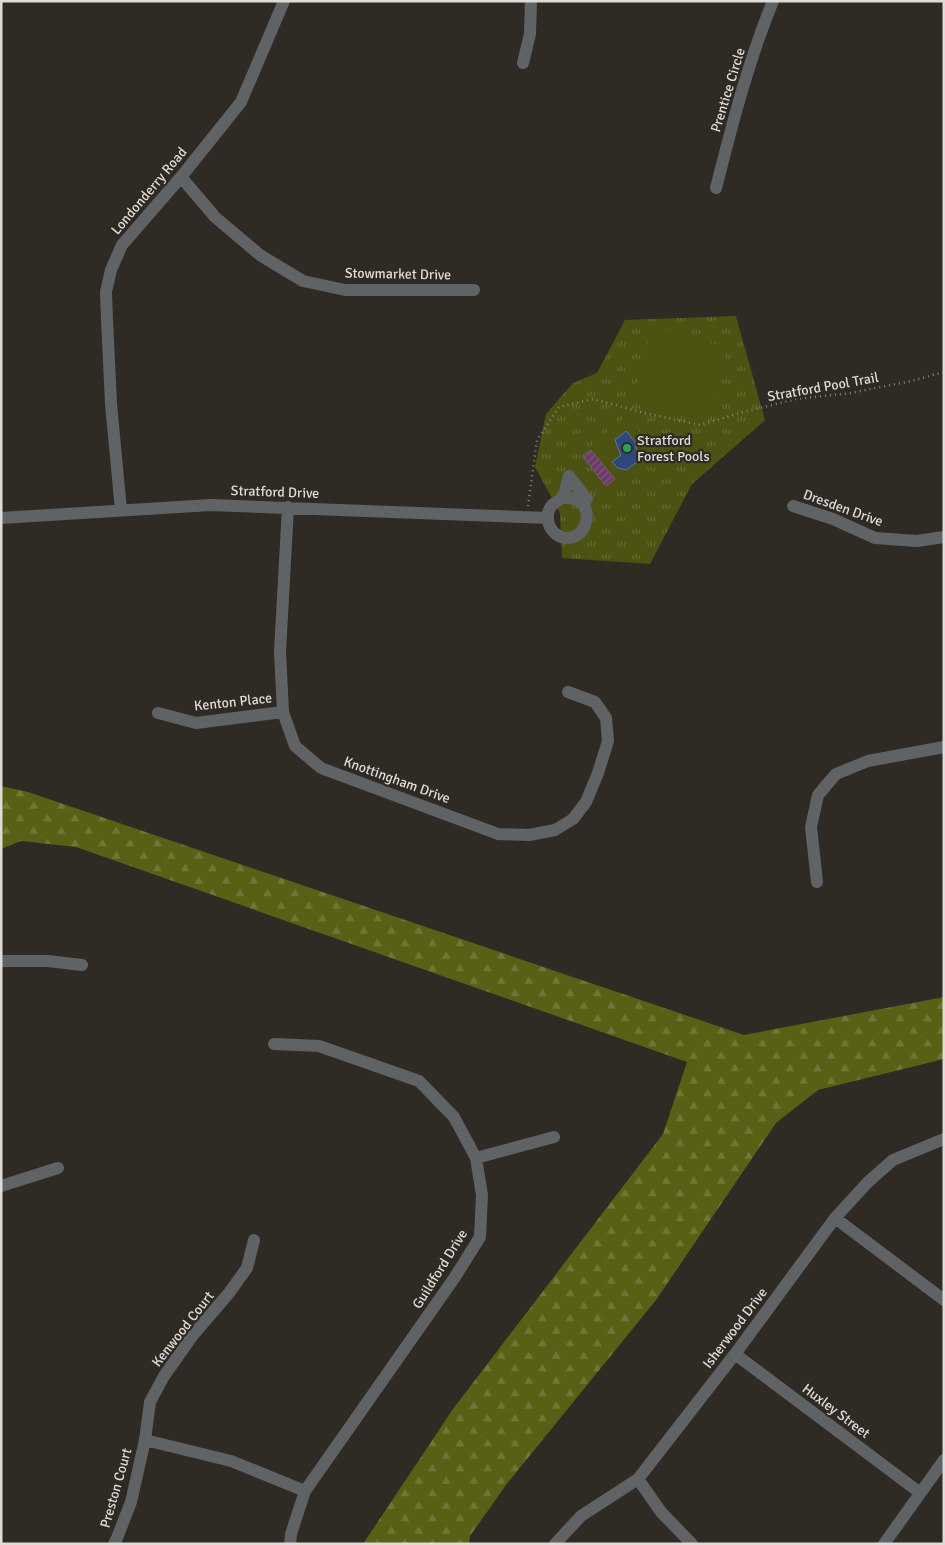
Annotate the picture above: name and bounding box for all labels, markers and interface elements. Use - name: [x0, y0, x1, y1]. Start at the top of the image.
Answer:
- street label: Prentice Circle: [707, 46, 749, 134]
- street label: Londonderry Road: [107, 144, 191, 238]
- street label: Stowmarket Drive: [345, 265, 451, 283]
- street label: Stratford Pool Trail: [766, 369, 880, 405]
- place label: Stratford Forest Pools: [637, 432, 710, 465]
- marker: Stratford Forest Pools: [621, 442, 633, 454]
- street label: Stratford Drive: [230, 482, 320, 502]
- street label: Dresden Drive: [801, 486, 885, 530]
- street label: Kenton Place: [193, 689, 273, 715]
- street label: Knottingham Drive: [341, 753, 453, 807]
- street label: Guildford Drive: [409, 1226, 471, 1312]
- street label: Isherwood Drive: [699, 1284, 771, 1372]
- street label: Kenwood Court: [148, 1288, 218, 1370]
- street label: Huxley Street: [799, 1380, 873, 1442]
- street label: Preston Court: [97, 1446, 136, 1530]

